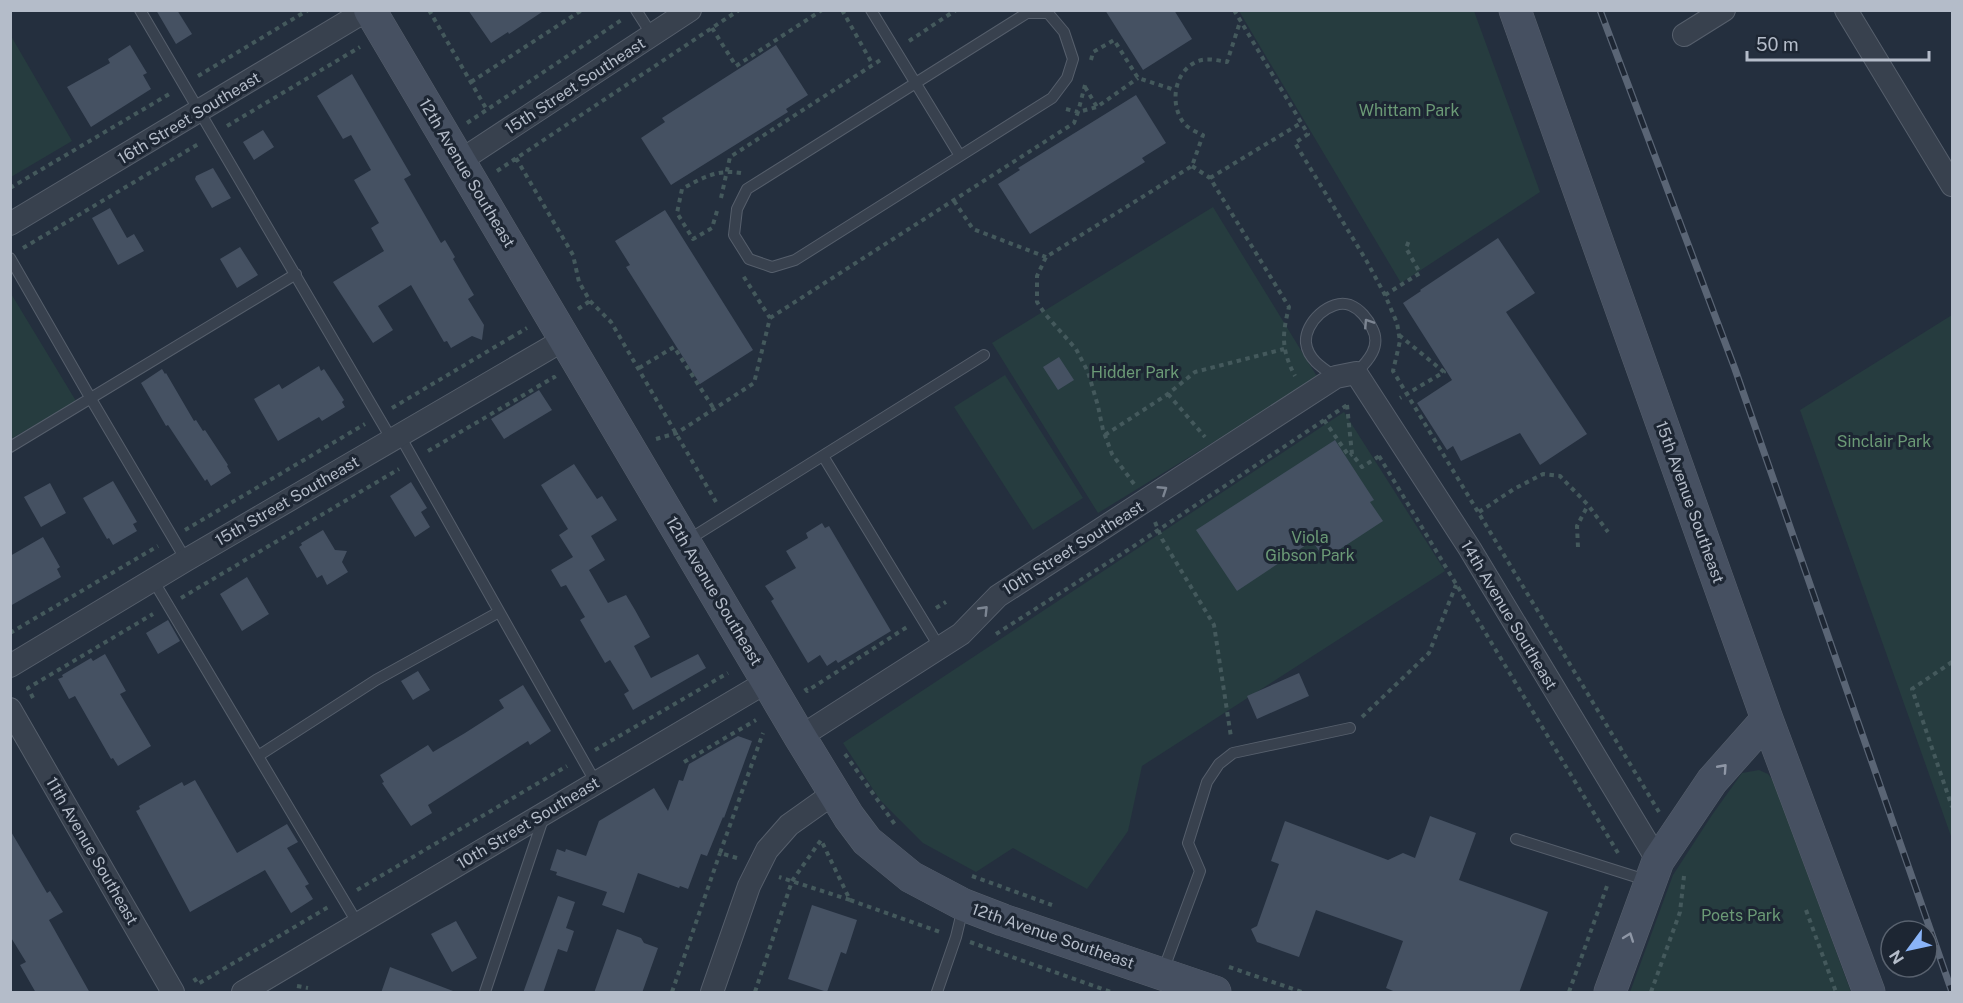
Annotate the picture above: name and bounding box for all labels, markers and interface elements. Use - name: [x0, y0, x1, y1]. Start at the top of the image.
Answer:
- scale bar: [1747, 24, 1928, 62]
- street label: 15th Street Southeast: [501, 34, 649, 138]
- text: 50 m: [1756, 34, 1799, 55]
- street label: 16th Street Southeast: [114, 68, 264, 168]
- street label: 12th Avenue Southeast: [415, 95, 519, 251]
- park label: Whittam Park: [1359, 101, 1459, 120]
- one-way arrow: [1364, 318, 1375, 329]
- park label: Hidder Park: [1091, 363, 1179, 382]
- street label: 15th Avenue Southeast: [1652, 418, 1728, 586]
- park label: Sinclair Park: [1837, 432, 1931, 451]
- street label: 15th Street Southeast: [212, 452, 362, 550]
- one-way arrow: [1156, 486, 1167, 497]
- street label: 10th Street Southeast: [999, 497, 1147, 599]
- street label: 12th Avenue Southeast: [662, 513, 766, 669]
- park label: Viola Gibson Park: [1265, 528, 1355, 565]
- street label: 14th Avenue Southeast: [1457, 537, 1561, 693]
- one-way arrow: [977, 607, 988, 617]
- one-way arrow: [1716, 764, 1727, 775]
- street label: 10th Street Southeast: [453, 773, 603, 873]
- street label: 11th Avenue Southeast: [42, 774, 142, 928]
- street label: 12th Avenue Southeast: [969, 899, 1137, 973]
- park label: Poets Park: [1701, 906, 1781, 925]
- north arrow: [1879, 919, 1939, 979]
- one-way arrow: [1622, 933, 1635, 943]
- text: N: [1885, 946, 1908, 967]

